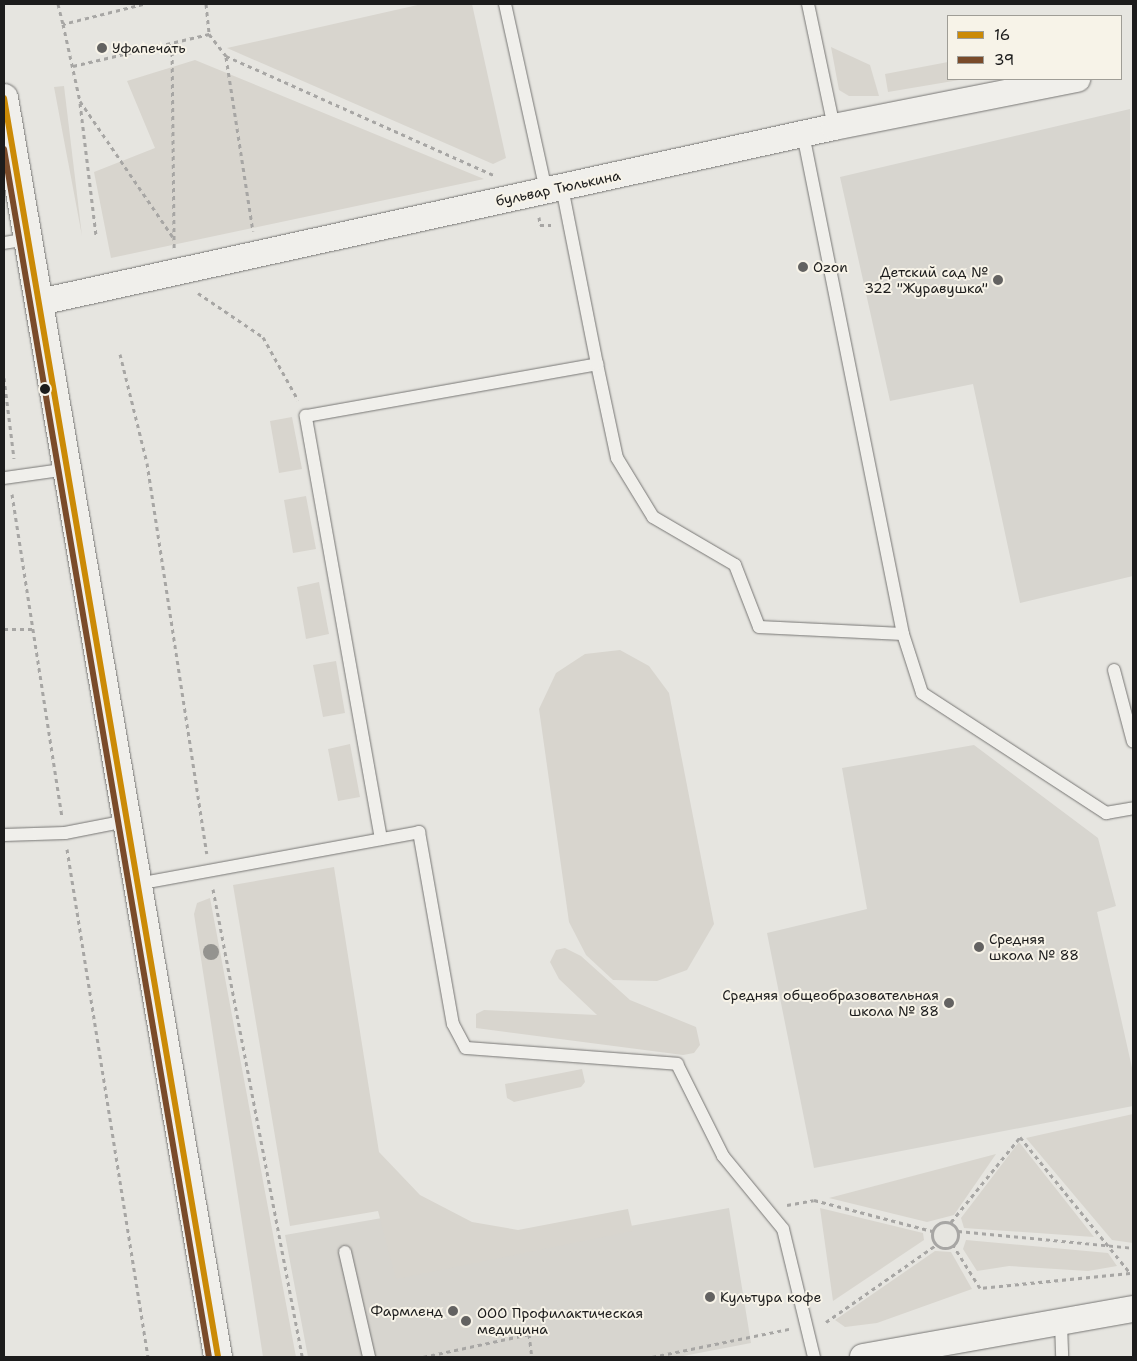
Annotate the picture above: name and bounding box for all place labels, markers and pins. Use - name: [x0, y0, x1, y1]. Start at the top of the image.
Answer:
- place label: Уфапечать: [112, 40, 185, 56]
- marker: Уфапечать: [96, 42, 108, 54]
- place label: Ozon: [813, 259, 848, 275]
- marker: Ozon: [797, 261, 809, 273]
- place label: Детский сад № 322 "Журавушка": [864, 264, 988, 296]
- marker: Детский сад № 322 "Журавушка": [992, 274, 1004, 286]
- unlabelled marker: [40, 384, 50, 394]
- place label: Средняя школа № 88: [989, 931, 1079, 964]
- marker: Средняя школа № 88: [973, 941, 985, 953]
- place label: Средняя общеобразовательная школа № 88: [722, 987, 939, 1020]
- marker: Средняя общеобразовательная школа № 88: [943, 997, 955, 1009]
- place label: Культура кофе: [720, 1289, 821, 1305]
- marker: Культура кофе: [704, 1291, 716, 1303]
- place label: Фармленд: [371, 1303, 443, 1319]
- marker: Фармленд: [447, 1305, 459, 1317]
- place label: ООО Профилактическая медицина: [477, 1305, 643, 1338]
- marker: ООО Профилактическая медицина: [459, 1314, 473, 1328]

